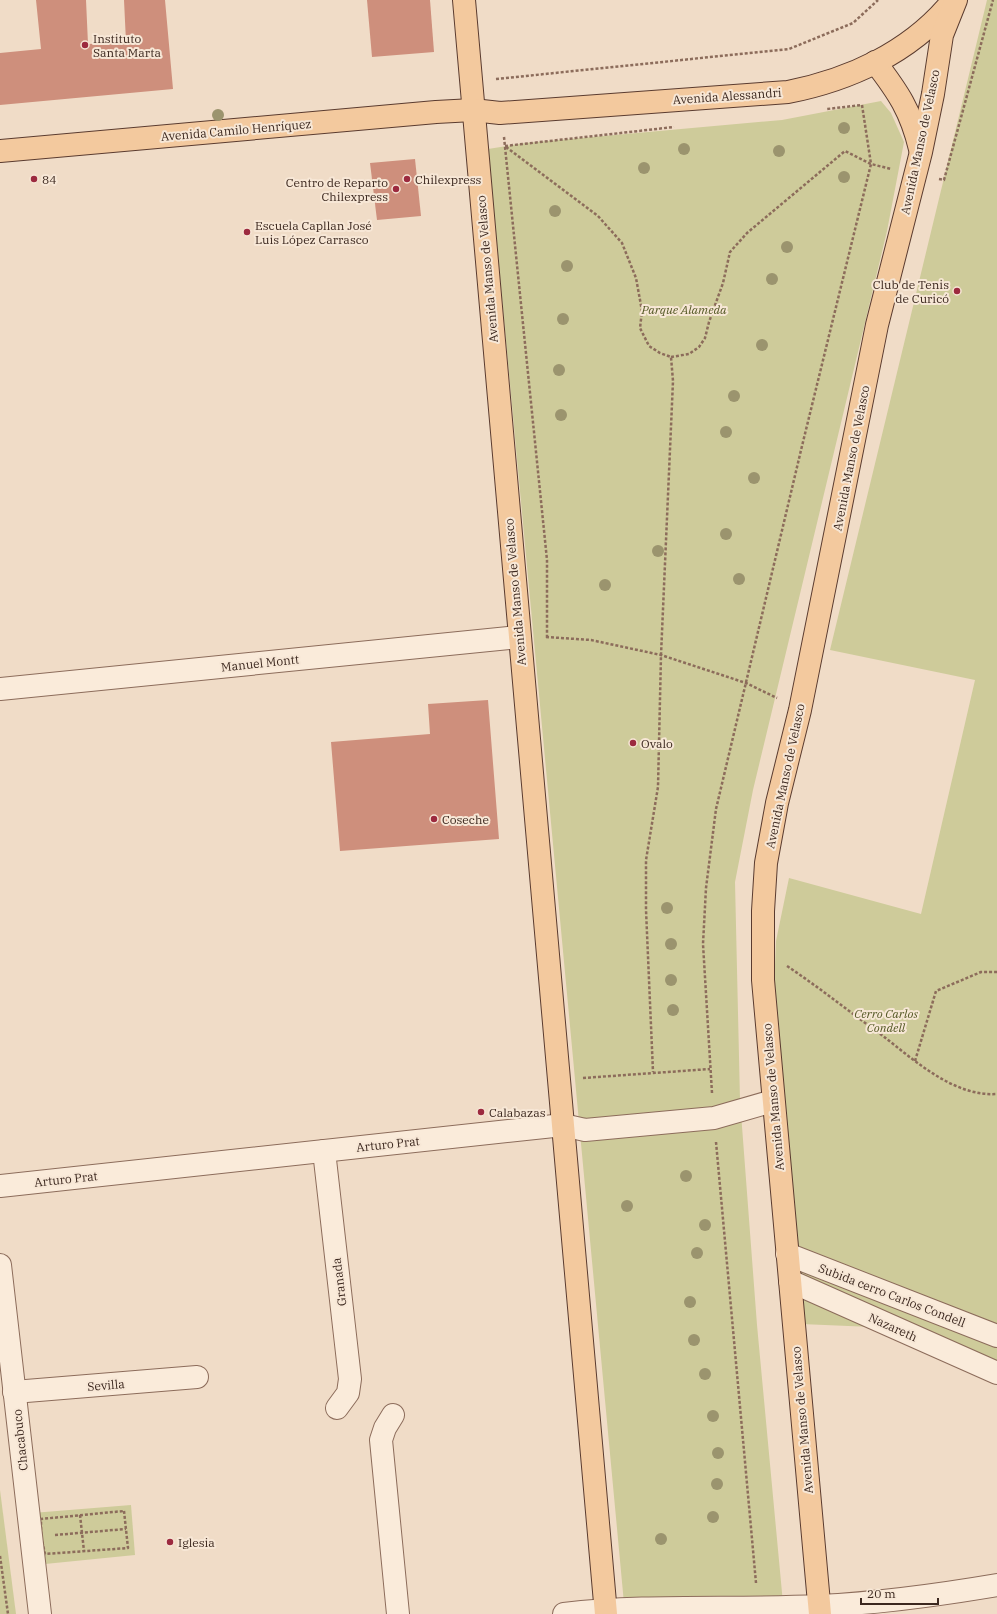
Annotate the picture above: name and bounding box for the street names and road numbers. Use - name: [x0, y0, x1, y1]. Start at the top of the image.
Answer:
- street label: Avenida Manso de Velasco: [897, 68, 943, 216]
- street label: Avenida Alessandri: [672, 85, 782, 107]
- street label: Avenida Camilo Henríquez: [160, 116, 312, 144]
- street label: Avenida Manso de Velasco: [473, 194, 501, 343]
- street label: Avenida Manso de Velasco: [830, 384, 873, 532]
- street label: Avenida Manso de Velasco: [501, 517, 529, 666]
- street label: Manuel Montt: [220, 651, 300, 675]
- street label: Avenida Manso de Velasco: [762, 702, 808, 850]
- street label: Avenida Manso de Velasco: [759, 1022, 787, 1171]
- street label: Arturo Prat: [356, 1133, 420, 1155]
- street label: Arturo Prat: [34, 1168, 98, 1190]
- street label: Granada: [329, 1257, 349, 1307]
- street label: Subida cerro Carlos Condell: [816, 1260, 968, 1330]
- street label: Nazareth: [866, 1310, 920, 1345]
- street label: Avenida Manso de Velasco: [788, 1345, 816, 1494]
- street label: Sevilla: [87, 1376, 126, 1394]
- street label: Chacabuco: [9, 1408, 31, 1472]

